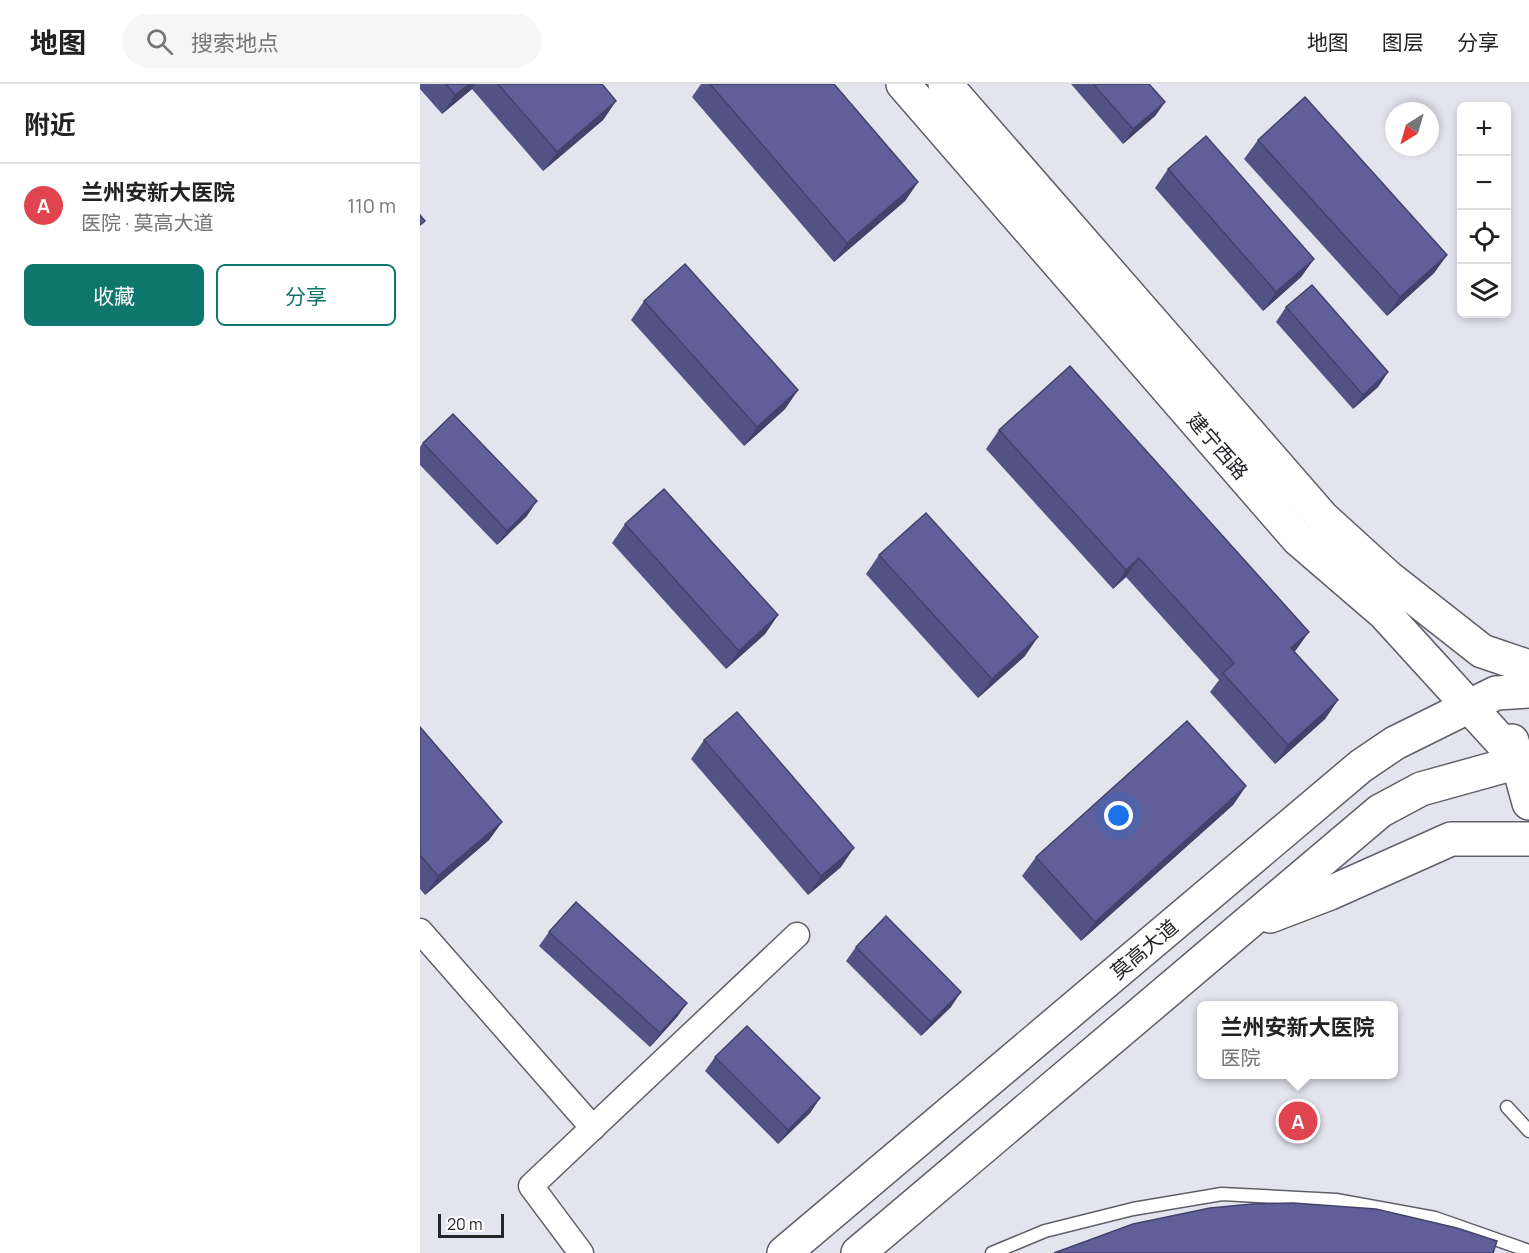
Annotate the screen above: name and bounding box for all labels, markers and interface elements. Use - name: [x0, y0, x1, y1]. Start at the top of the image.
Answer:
- search box: [122, 14, 542, 68]
- text: 地图: [30, 23, 86, 61]
- icon: search: [143, 25, 176, 58]
- text: 搜索地点: [191, 28, 279, 58]
- text: 地图: [1307, 28, 1349, 56]
- text: 图层: [1382, 28, 1424, 56]
- text: 分享: [1457, 28, 1499, 56]
- north arrow: [1385, 102, 1439, 156]
- map controls: [1457, 102, 1511, 318]
- button: +: [1457, 102, 1511, 156]
- text: 附近: [24, 106, 76, 142]
- button: −: [1457, 156, 1511, 210]
- text: 兰州安新大医院: [81, 177, 235, 207]
- text: A: [37, 192, 50, 219]
- text: 110 m: [347, 192, 396, 219]
- text: 医院 · 莫高大道: [81, 209, 214, 236]
- button: locate: [1457, 210, 1511, 264]
- button: 收藏: [24, 264, 204, 326]
- button: 分享: [216, 264, 396, 326]
- button: layers: [1457, 264, 1511, 318]
- street label: 建宁西路: [1182, 407, 1254, 485]
- your location: [1104, 801, 1133, 830]
- street label: 莫高大道: [1105, 913, 1183, 985]
- popup: [1197, 1001, 1398, 1079]
- text: 兰州安新大医院: [1220, 1012, 1375, 1042]
- text: 医院: [1220, 1044, 1260, 1071]
- pin: A: [1278, 1098, 1318, 1144]
- scale bar: [438, 1211, 504, 1238]
- text: 20 m: [447, 1213, 483, 1235]

